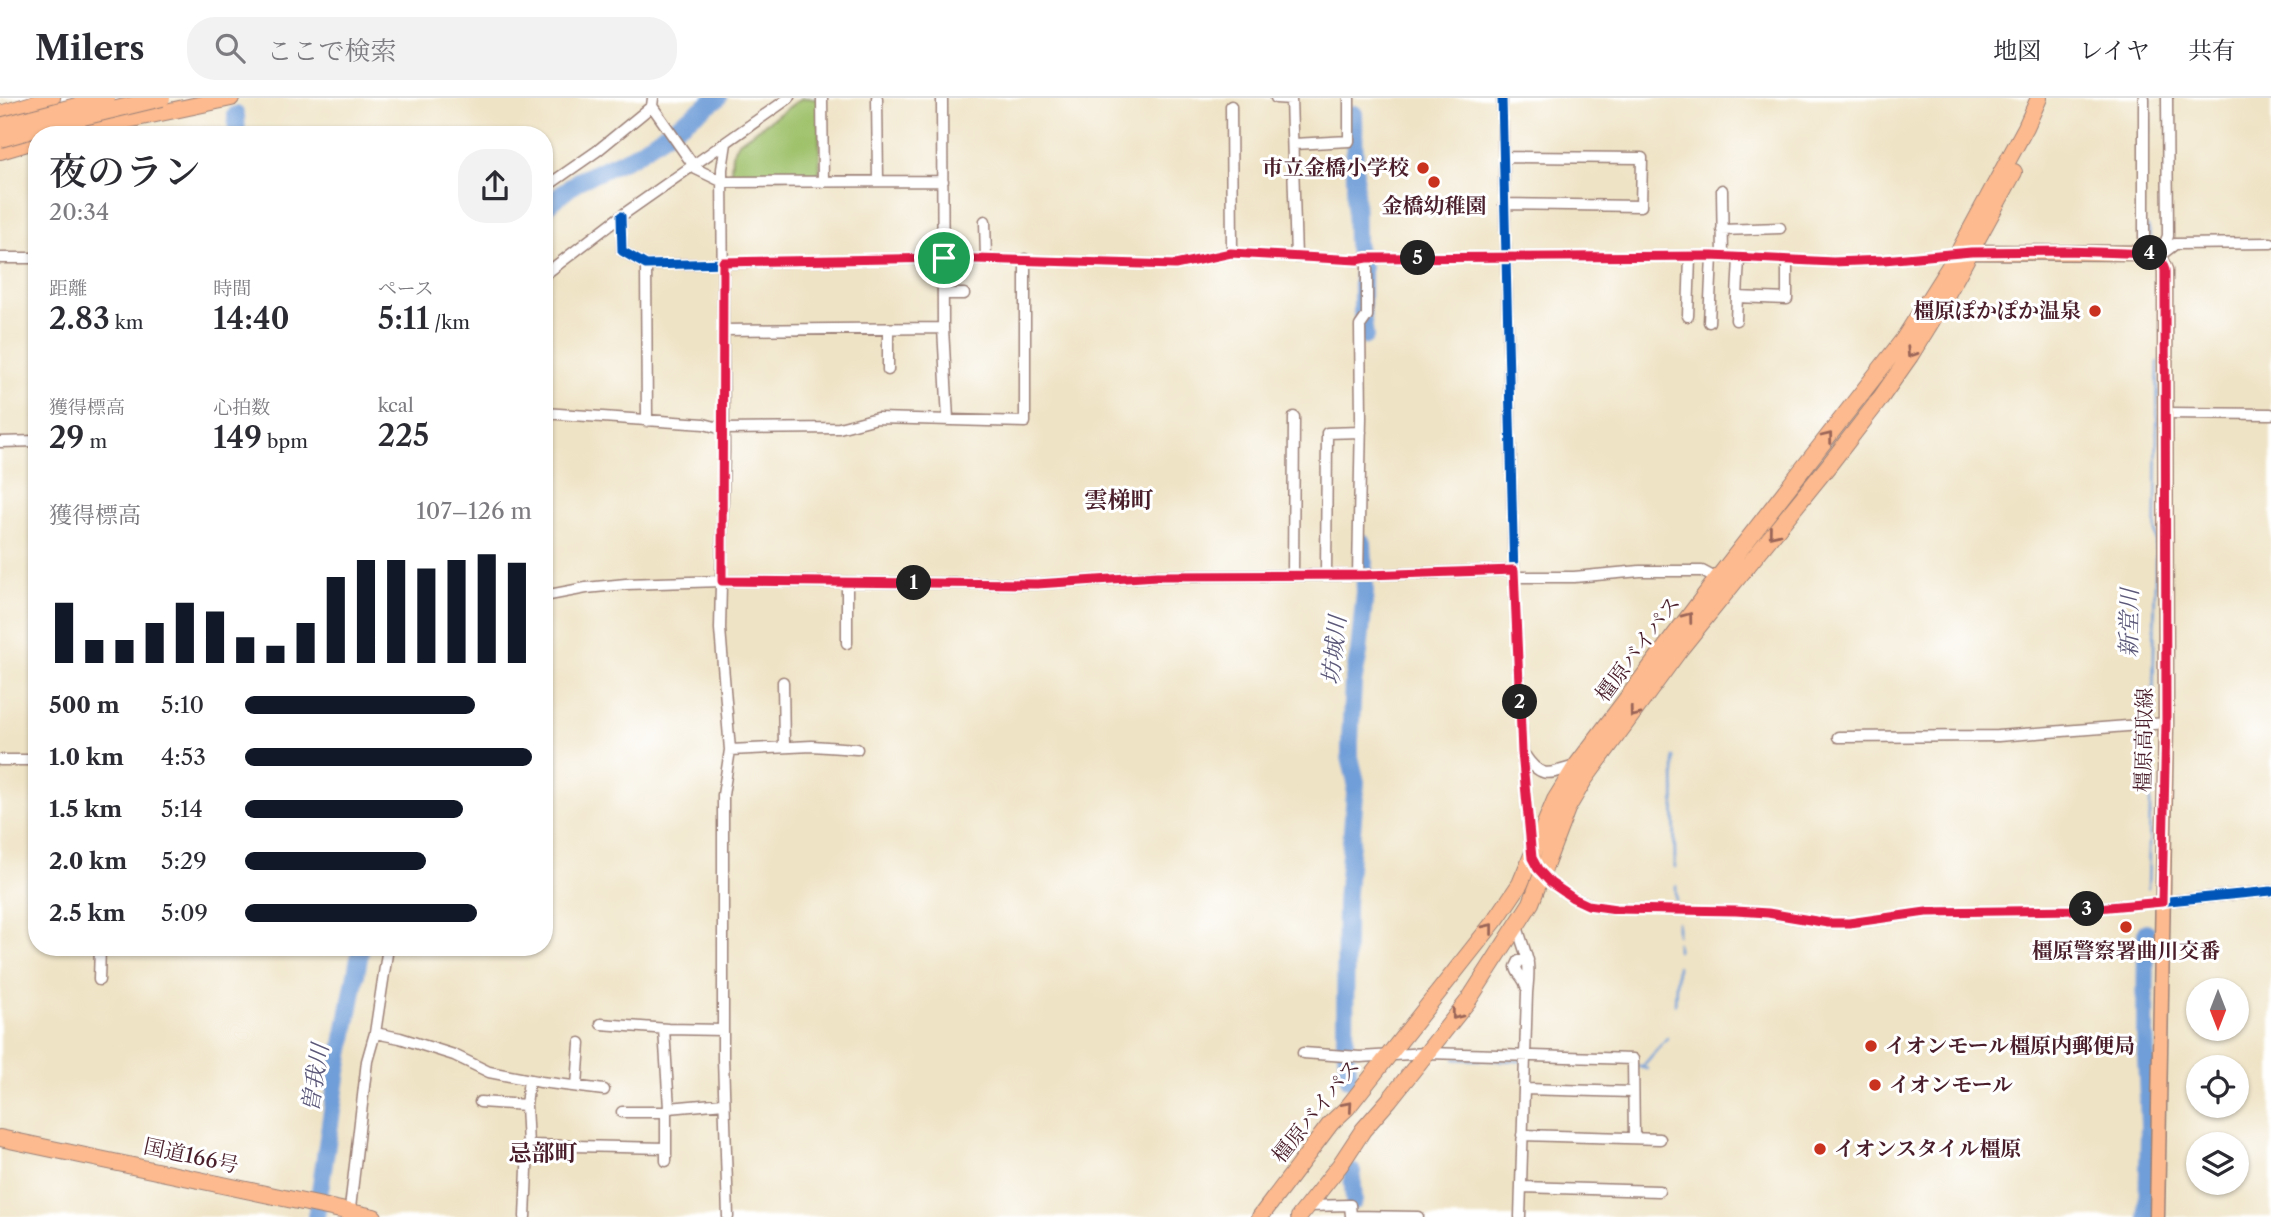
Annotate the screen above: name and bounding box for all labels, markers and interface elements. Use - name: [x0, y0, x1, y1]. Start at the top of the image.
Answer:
- search box: [187, 17, 677, 80]
- text: Milers: [35, 28, 145, 69]
- icon: search: [211, 29, 249, 67]
- text: ここで検索: [267, 35, 397, 67]
- text: 地図: [1993, 36, 2041, 65]
- text: レイヤ: [2079, 36, 2150, 65]
- text: 共有: [2188, 36, 2236, 65]
- text: 夜のラン: [49, 148, 201, 195]
- button: share: [458, 149, 532, 223]
- place label: 市立金橋小学校: [1262, 155, 1409, 180]
- marker: 市立金橋小学校: [1415, 160, 1431, 176]
- marker: 金橋幼稚園: [1426, 174, 1442, 190]
- place label: 金橋幼稚園: [1382, 193, 1487, 218]
- text: 20:34: [49, 198, 109, 226]
- pin: [914, 228, 974, 288]
- pin: 4: [2132, 236, 2168, 270]
- icon: arrive: [925, 239, 963, 277]
- pin: 5: [1400, 240, 1436, 276]
- text: 4: [2144, 241, 2155, 264]
- text: 5: [1412, 246, 1423, 269]
- text: 距離: [49, 277, 87, 300]
- text: 時間: [213, 277, 251, 300]
- text: ペース: [378, 277, 434, 300]
- place label: 橿原ぽかぽか温泉: [1913, 298, 2081, 323]
- text: 2.83: [49, 300, 110, 337]
- text: 14:40: [213, 300, 290, 337]
- text: 5:11: [378, 300, 429, 337]
- marker: 橿原ぽかぽか温泉: [2087, 303, 2103, 319]
- text: km: [110, 311, 144, 334]
- text: /km: [429, 311, 470, 334]
- one-way arrow: [1907, 345, 1920, 358]
- text: kcal: [378, 394, 414, 417]
- text: 獲得標高: [49, 396, 125, 419]
- text: 心拍数: [213, 396, 270, 419]
- text: 225: [378, 417, 429, 454]
- text: 29: [49, 419, 84, 456]
- text: 149: [213, 419, 262, 456]
- text: m: [84, 430, 107, 453]
- text: bpm: [262, 430, 308, 453]
- one-way arrow: [1819, 432, 1832, 444]
- district label: 雲梯町: [1085, 486, 1154, 514]
- text: 107–126 m: [416, 497, 532, 525]
- text: 獲得標高: [49, 501, 141, 529]
- one-way arrow: [1769, 525, 1781, 538]
- pin: 1: [897, 566, 932, 601]
- text: 1: [909, 571, 918, 594]
- water label: 新堂川: [2114, 585, 2144, 658]
- street label: 橿原バイパス: [1590, 591, 1685, 706]
- water label: 坊城川: [1316, 611, 1352, 686]
- one-way arrow: [1680, 612, 1693, 625]
- pin: 2: [1502, 684, 1538, 720]
- street label: 橿原高取線: [2130, 687, 2157, 793]
- text: 2: [1514, 690, 1525, 713]
- text: 500 m: [49, 691, 120, 719]
- text: 5:10: [161, 691, 204, 719]
- one-way arrow: [1630, 705, 1642, 718]
- text: 1.0 km: [49, 743, 124, 771]
- text: 4:53: [161, 743, 206, 771]
- text: 1.5 km: [49, 795, 122, 823]
- text: 5:14: [161, 795, 203, 823]
- text: 2.0 km: [49, 847, 127, 875]
- text: 5:29: [161, 847, 207, 875]
- pin: 3: [2070, 892, 2104, 926]
- text: 3: [2081, 897, 2092, 920]
- text: 2.5 km: [49, 899, 125, 927]
- text: 5:09: [161, 899, 208, 927]
- marker: 橿原警察署曲川交番: [2118, 919, 2134, 935]
- one-way arrow: [1481, 923, 1493, 936]
- place label: 橿原警察署曲川交番: [2032, 938, 2221, 963]
- north arrow: [2186, 978, 2249, 1041]
- map controls: [2186, 978, 2249, 1195]
- one-way arrow: [1452, 1008, 1465, 1020]
- place label: イオンモール橿原内郵便局: [1885, 1033, 2135, 1058]
- marker: イオンモール橿原内郵便局: [1863, 1038, 1879, 1054]
- water label: 曽我川: [296, 1039, 335, 1114]
- street label: 橿原バイパス: [1266, 1054, 1365, 1167]
- button: locate: [2186, 1055, 2249, 1118]
- place label: イオンモール: [1889, 1072, 2013, 1097]
- marker: イオンモール: [1867, 1077, 1883, 1093]
- one-way arrow: [1339, 1101, 1352, 1114]
- button: layers: [2186, 1132, 2249, 1195]
- street label: 国道166号: [141, 1133, 241, 1178]
- place label: イオンスタイル橿原: [1834, 1136, 2021, 1161]
- district label: 忌部町: [509, 1139, 578, 1167]
- marker: イオンスタイル橿原: [1812, 1141, 1828, 1157]

